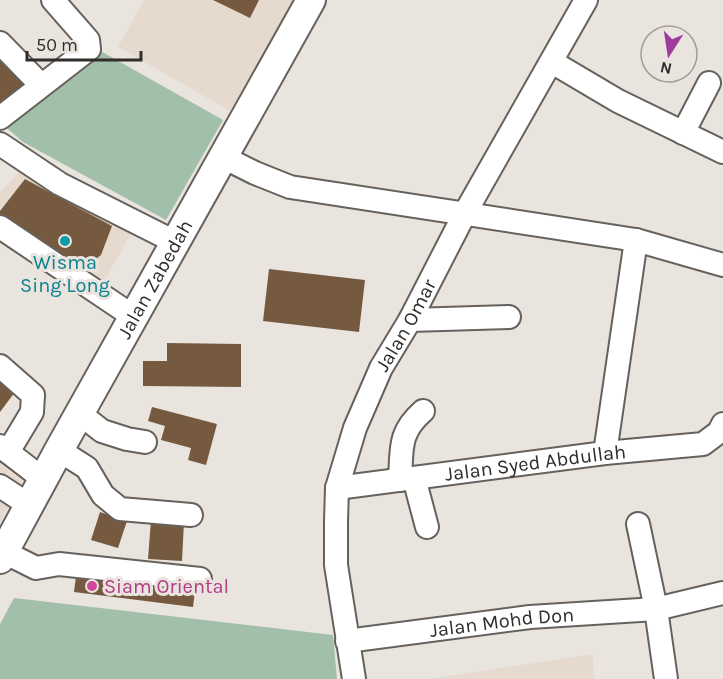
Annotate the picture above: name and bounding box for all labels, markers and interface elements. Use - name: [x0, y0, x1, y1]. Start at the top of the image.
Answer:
- scale bar: [27, 24, 141, 62]
- north arrow: [639, 24, 699, 84]
- text: 50 m: [36, 34, 78, 56]
- text: N: [658, 58, 674, 79]
- street label: Jalan Zabedah: [112, 216, 197, 342]
- marker: Wisma Sing Long: [58, 234, 72, 248]
- place label: Wisma Sing Long: [20, 251, 110, 297]
- street label: Jalan Omar: [370, 274, 441, 375]
- street label: Jalan Syed Abdullah: [443, 440, 627, 485]
- place label: Siam Oriental: [104, 575, 229, 598]
- marker: Siam Oriental: [85, 579, 99, 593]
- street label: Jalan Mohd Don: [428, 603, 575, 642]

